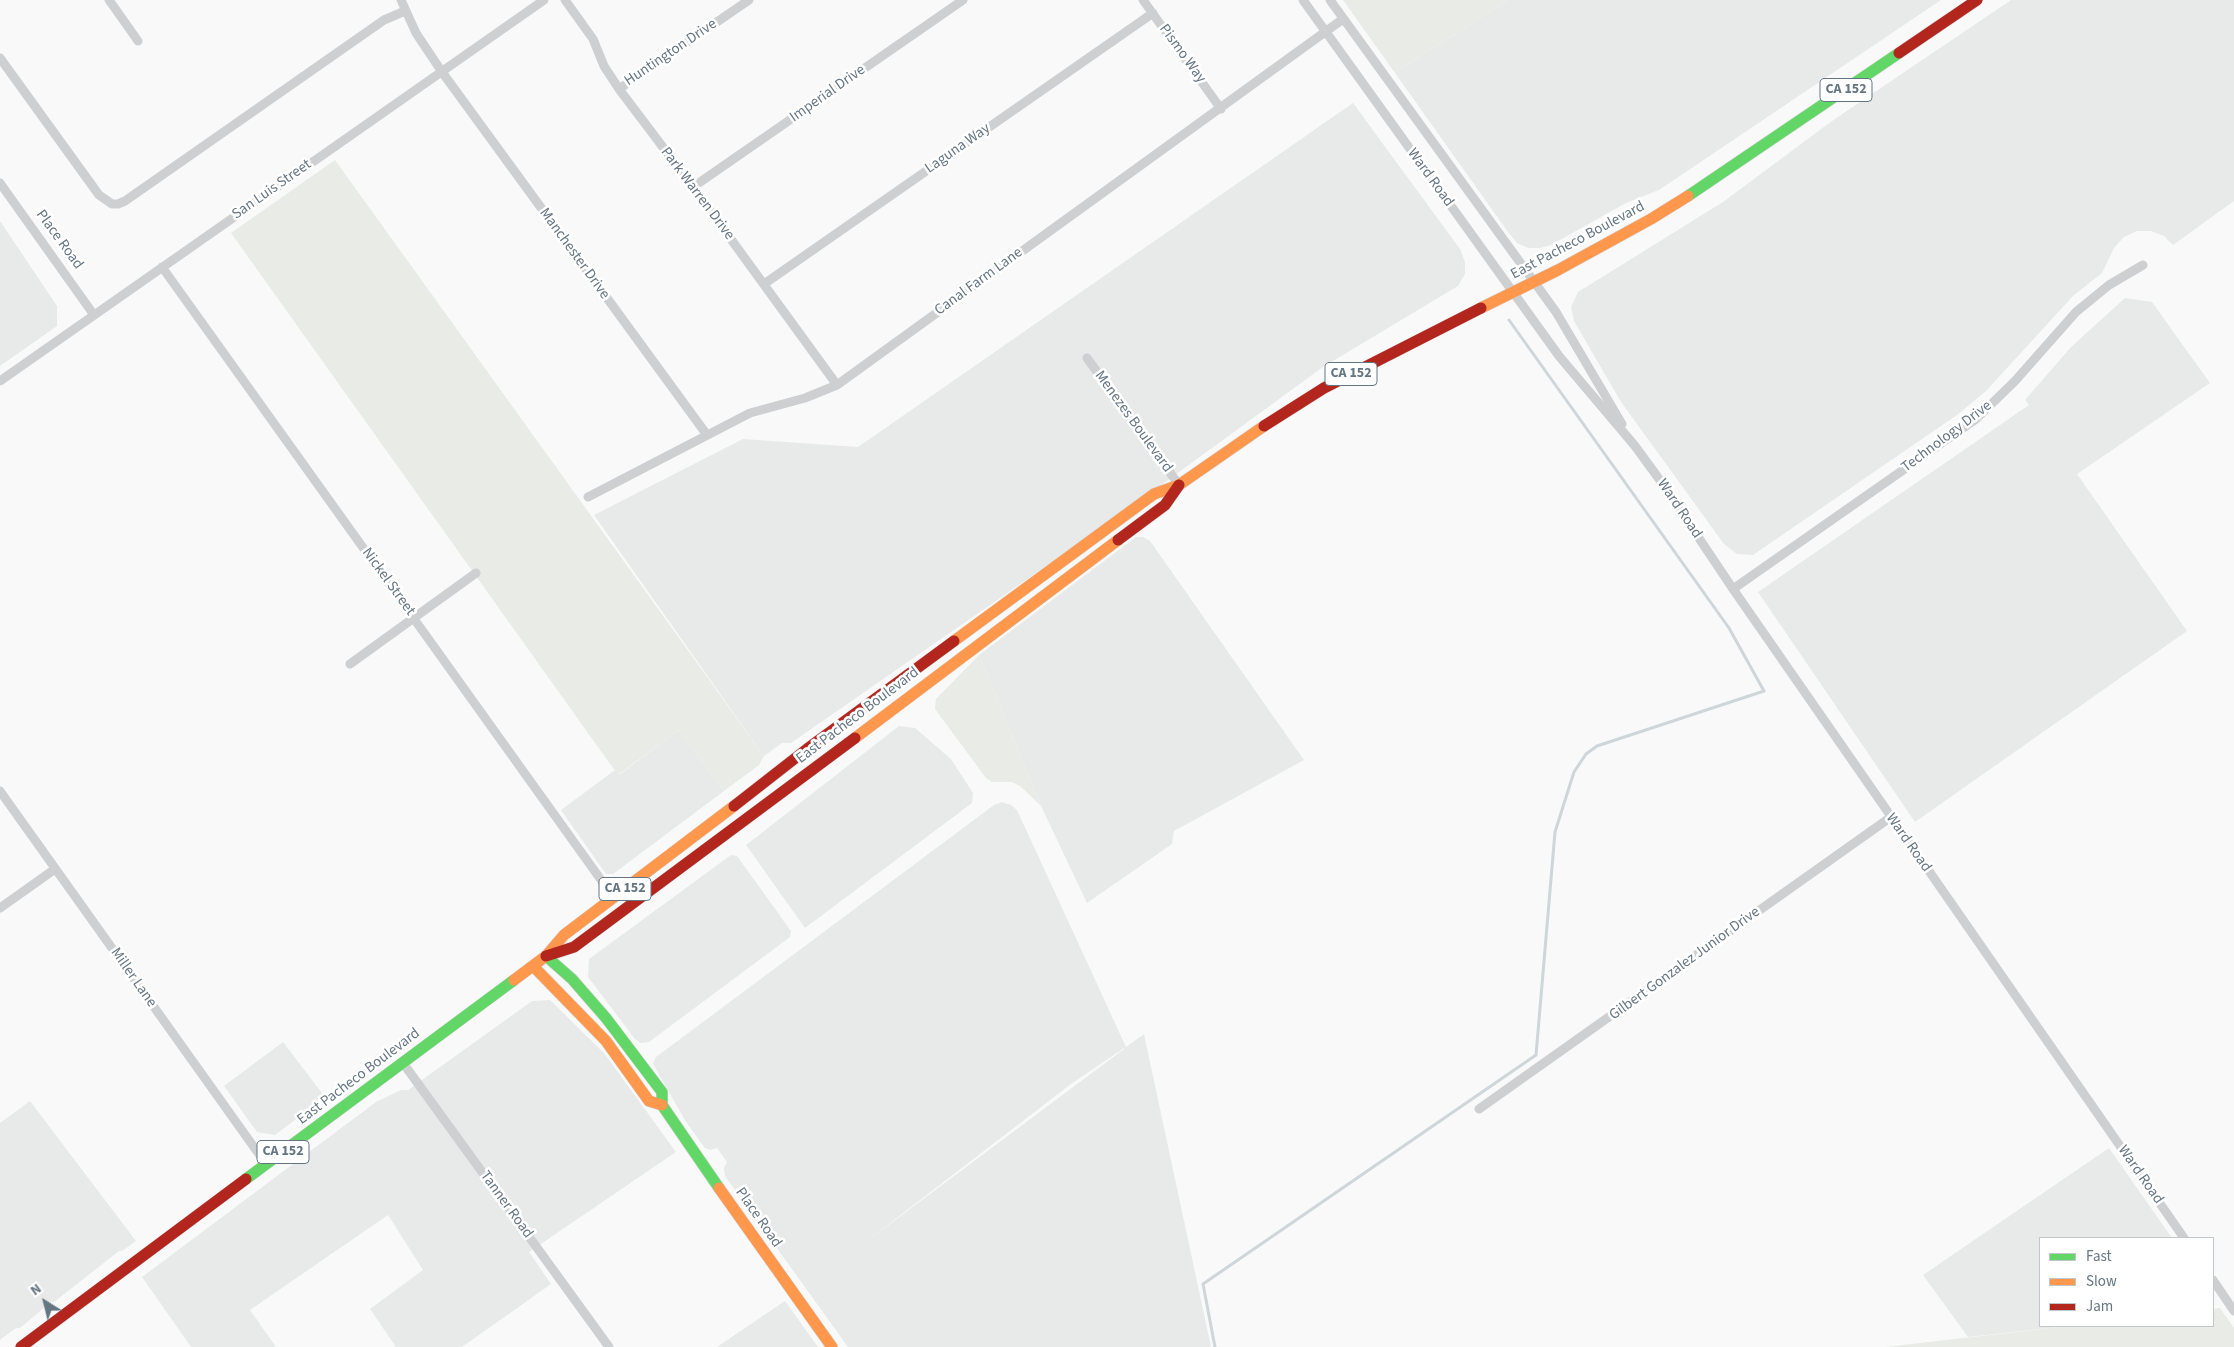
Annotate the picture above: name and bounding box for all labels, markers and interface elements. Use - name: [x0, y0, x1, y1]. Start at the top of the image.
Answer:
- street label: Huntington Drive: [621, 16, 721, 90]
- street label: Pismo Way: [1155, 21, 1209, 87]
- street label: Imperial Drive: [787, 61, 869, 127]
- road number: CA 152: [1820, 78, 1872, 102]
- street label: Laguna Way: [922, 120, 994, 178]
- street label: Park Warren Drive: [656, 144, 738, 244]
- street label: Ward Road: [1403, 145, 1457, 211]
- street label: San Luis Street: [229, 156, 315, 224]
- street label: East Pacheco Boulevard: [1508, 198, 1648, 284]
- street label: Manchester Drive: [535, 205, 613, 303]
- street label: Place Road: [31, 207, 87, 273]
- street label: Canal Farm Lane: [932, 244, 1026, 320]
- road number: CA 152: [1325, 362, 1377, 386]
- street label: Menezes Boulevard: [1090, 368, 1176, 476]
- street label: Technology Drive: [1898, 397, 1996, 477]
- street label: Ward Road: [1653, 476, 1705, 542]
- street label: Nickel Street: [357, 545, 419, 619]
- street label: East Pacheco Boulevard: [793, 664, 923, 768]
- street label: Ward Road: [1881, 810, 1935, 876]
- road number: CA 152: [599, 878, 651, 901]
- street label: Gilbert Gonzalez Junior Drive: [1606, 903, 1764, 1025]
- street label: Miller Lane: [106, 945, 160, 1011]
- street label: East Pacheco Boulevard: [294, 1025, 424, 1129]
- road number: CA 152: [257, 1140, 309, 1164]
- street label: Ward Road: [2113, 1142, 2167, 1208]
- street label: Tanner Road: [476, 1168, 536, 1242]
- street label: Place Road: [731, 1185, 785, 1251]
- legend: [2039, 1237, 2214, 1327]
- text: Fast: [2086, 1246, 2112, 1267]
- text: Slow: [2086, 1271, 2117, 1292]
- north arrow: [20, 1277, 70, 1327]
- text: N: [27, 1279, 46, 1301]
- text: Jam: [2086, 1296, 2113, 1317]

